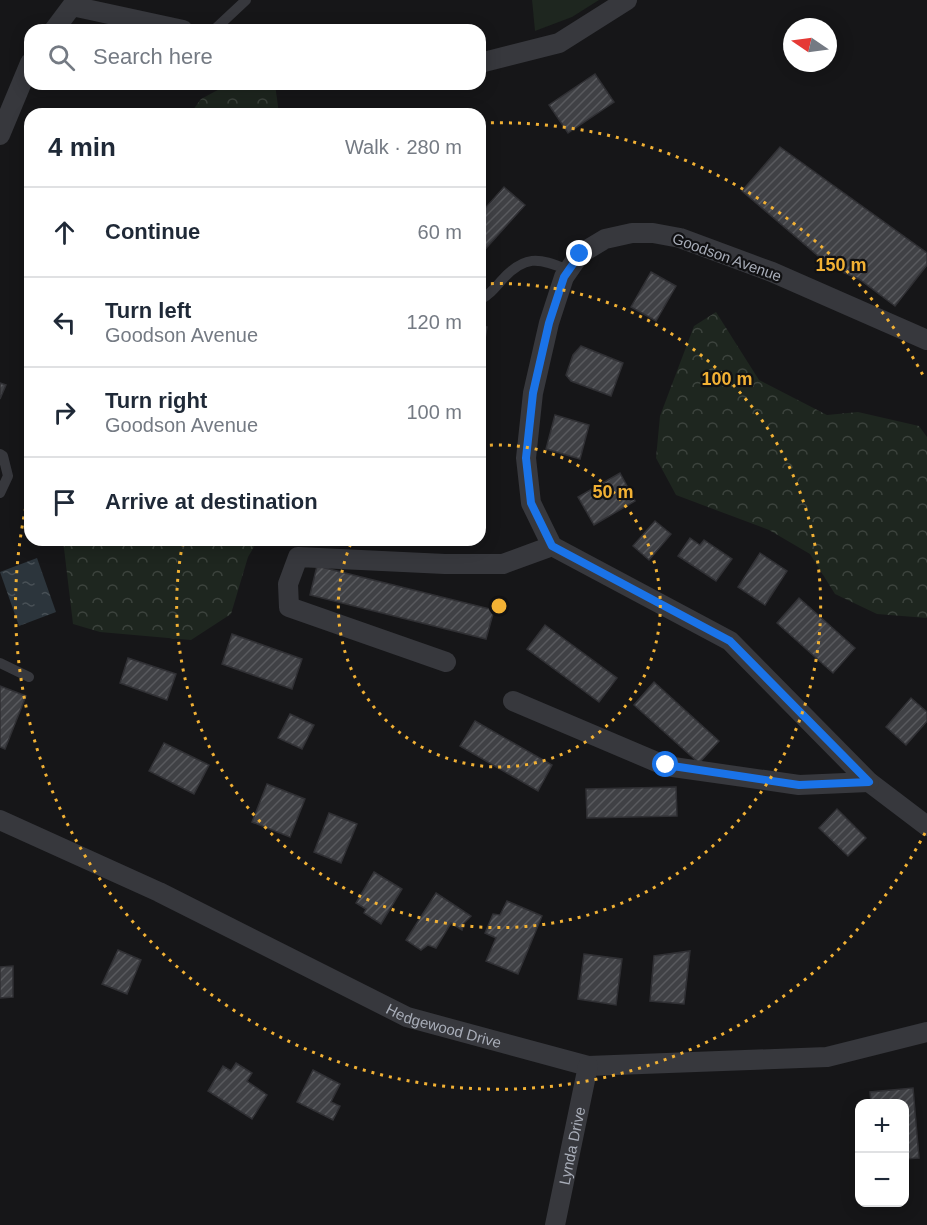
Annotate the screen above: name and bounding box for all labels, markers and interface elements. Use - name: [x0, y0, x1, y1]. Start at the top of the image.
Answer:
- north arrow: [783, 18, 837, 72]
- search box: [24, 24, 486, 90]
- icon: search: [45, 41, 78, 74]
- text: Search here: [93, 44, 213, 69]
- text: 4 min: [48, 132, 116, 162]
- text: Walk · 280 m: [345, 136, 462, 158]
- icon: ahead: [48, 216, 81, 249]
- text: Continue: [105, 219, 200, 244]
- text: 60 m: [418, 221, 462, 243]
- street label: Goodson Avenue: [670, 229, 784, 285]
- route end: [566, 240, 592, 266]
- text: 150 m: [815, 255, 867, 275]
- text: Turn left: [105, 298, 191, 323]
- icon: left: [48, 306, 81, 339]
- text: 120 m: [406, 311, 462, 333]
- text: Goodson Avenue: [105, 324, 258, 346]
- text: 100 m: [701, 369, 753, 389]
- text: Turn right: [105, 388, 207, 413]
- icon: right: [48, 396, 81, 429]
- text: 100 m: [406, 401, 462, 423]
- text: Goodson Avenue: [105, 414, 258, 436]
- text: 50 m: [592, 482, 634, 502]
- icon: arrive: [48, 486, 81, 519]
- text: Arrive at destination: [105, 489, 318, 514]
- centre of rings: [489, 596, 509, 616]
- route start: [652, 751, 678, 777]
- street label: Hedgewood Drive: [384, 1000, 503, 1051]
- map controls: [855, 1099, 909, 1207]
- button: +: [855, 1099, 909, 1153]
- street label: Lynda Drive: [555, 1105, 588, 1186]
- button: −: [855, 1153, 909, 1207]

